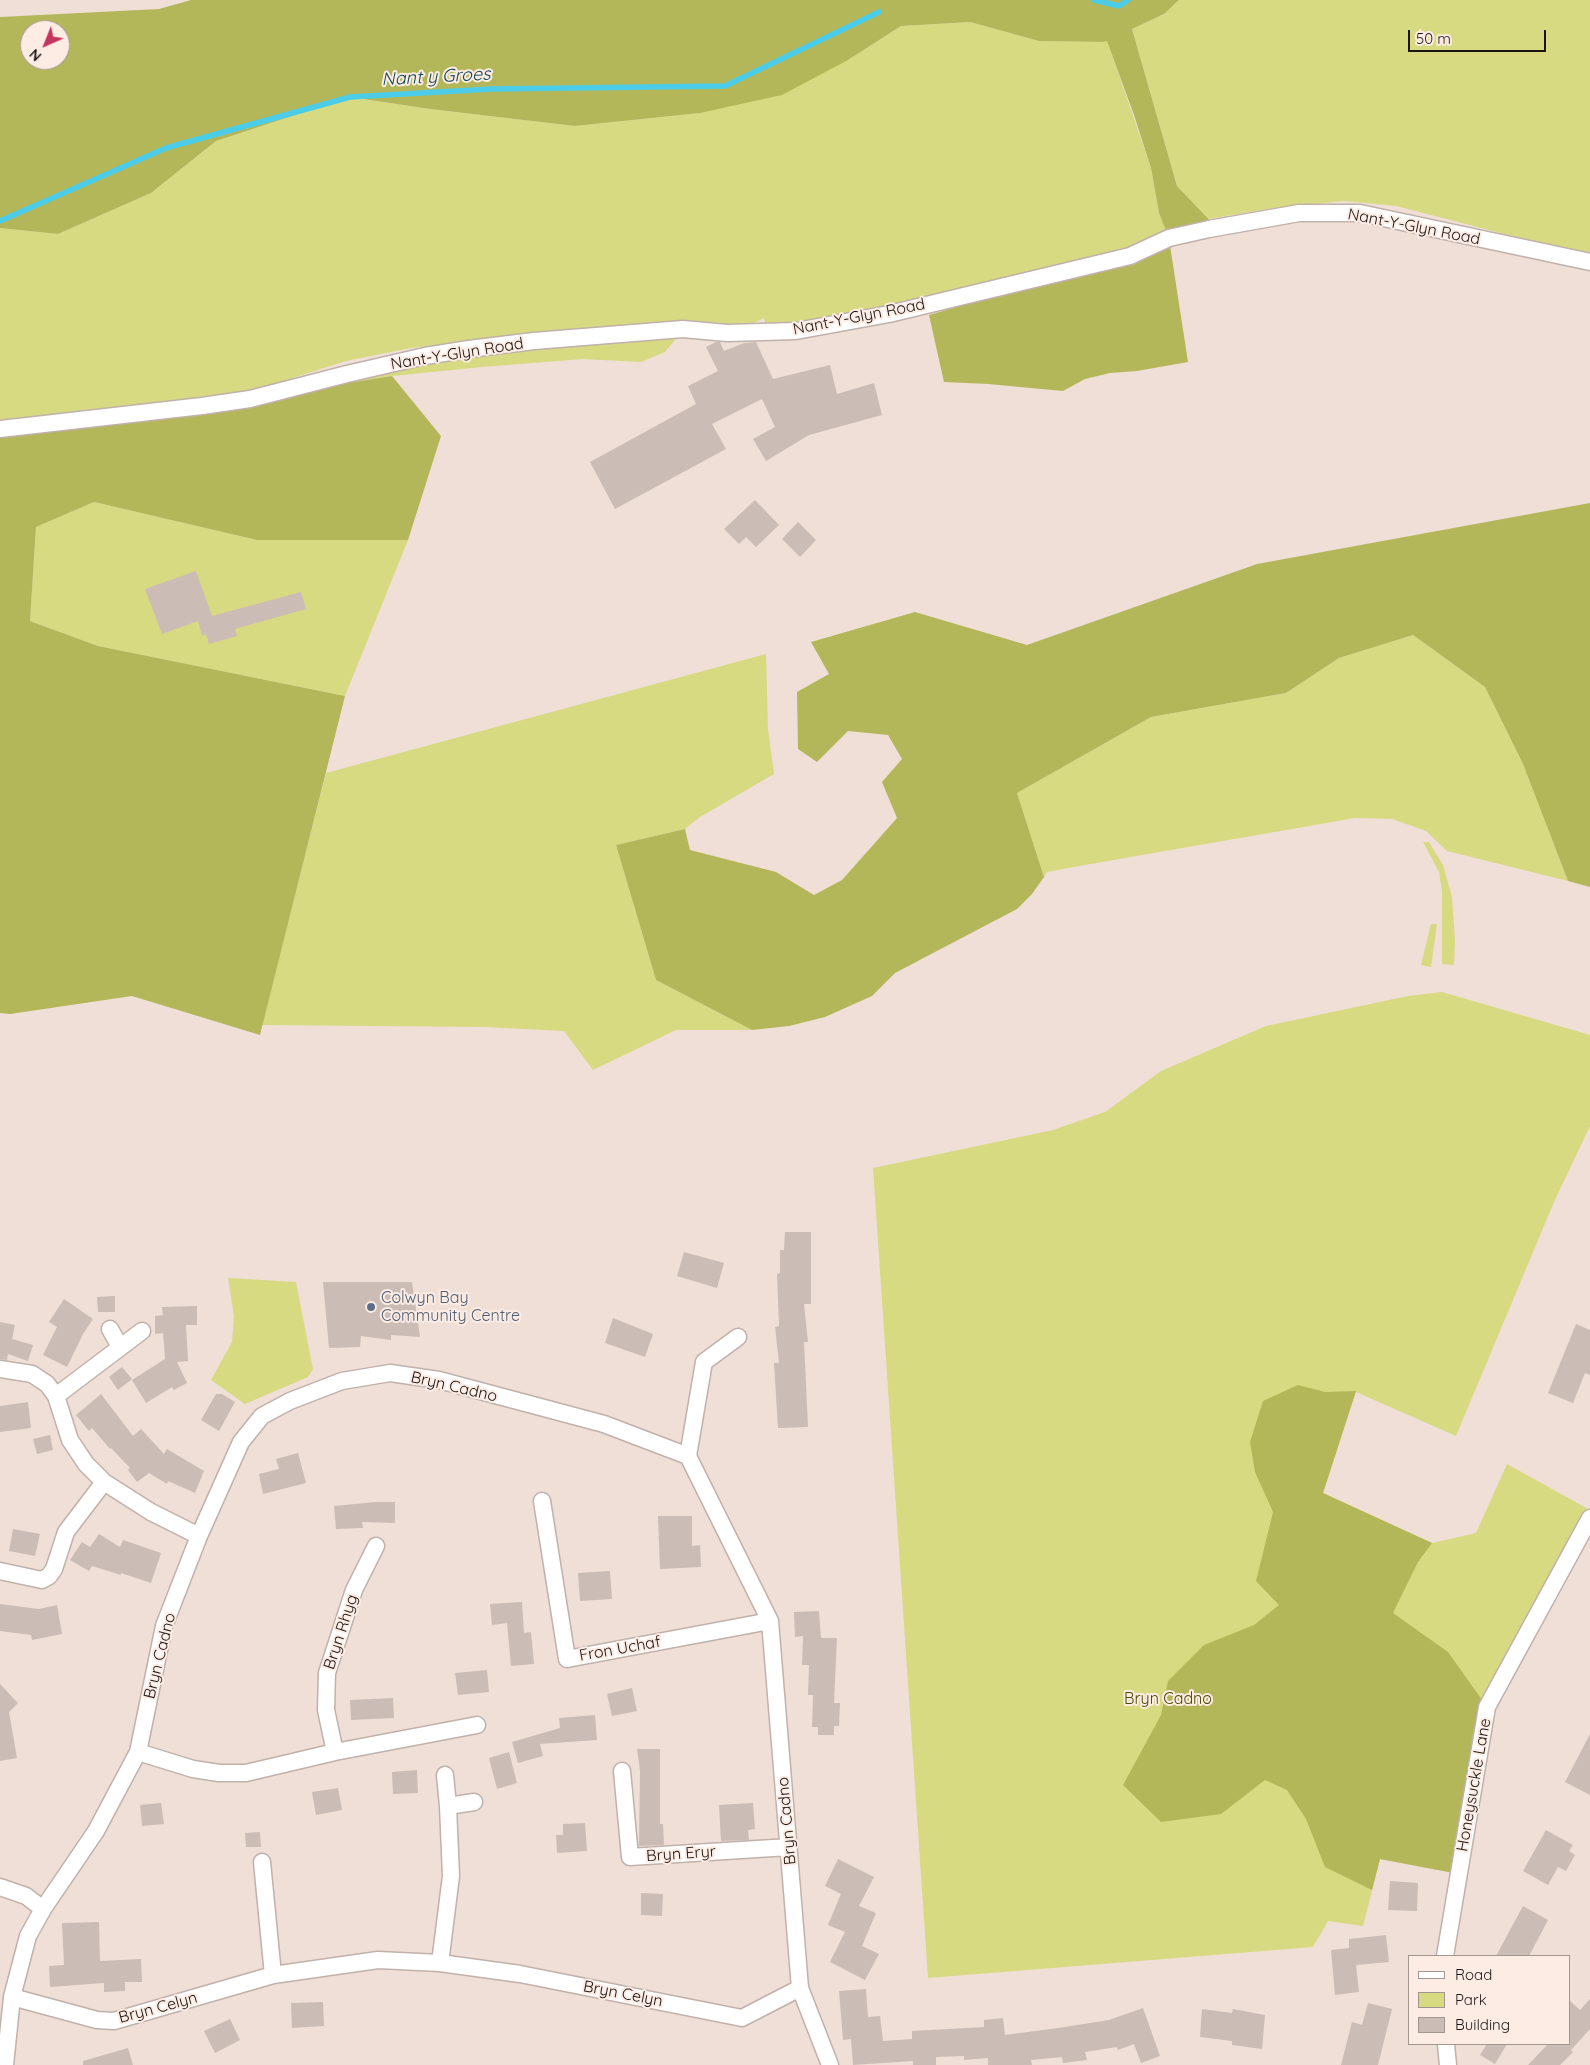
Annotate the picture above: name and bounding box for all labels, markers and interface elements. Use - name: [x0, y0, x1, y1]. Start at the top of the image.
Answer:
- north arrow: [20, 20, 70, 70]
- scale bar: [1410, 20, 1548, 52]
- text: 50 m: [1416, 29, 1451, 48]
- text: N: [25, 45, 45, 65]
- water label: Nant y Groes: [381, 63, 491, 91]
- street label: Nant-Y-Glyn Road: [1346, 205, 1482, 249]
- street label: Nant-Y-Glyn Road: [791, 295, 927, 339]
- street label: Nant-Y-Glyn Road: [389, 334, 525, 374]
- place label: Colwyn Bay Community Centre: [381, 1288, 520, 1326]
- marker: Colwyn Bay Community Centre: [365, 1301, 377, 1313]
- street label: Bryn Cadno: [409, 1368, 499, 1406]
- street label: Bryn Rhyg: [320, 1592, 362, 1672]
- street label: Bryn Cadno: [140, 1611, 180, 1701]
- street label: Fron Uchaf: [578, 1632, 662, 1666]
- park label: Bryn Cadno: [1124, 1689, 1212, 1709]
- street label: Honeysuckle Lane: [1453, 1717, 1495, 1853]
- street label: Bryn Cadno: [774, 1776, 800, 1866]
- street label: Bryn Eryr: [646, 1842, 716, 1866]
- legend: [1408, 1955, 1570, 2045]
- text: Road: [1455, 1965, 1492, 1984]
- street label: Bryn Celyn: [582, 1977, 664, 2011]
- street label: Bryn Celyn: [117, 1988, 199, 2028]
- text: Park: [1455, 1990, 1487, 2009]
- text: Building: [1455, 2015, 1510, 2034]

